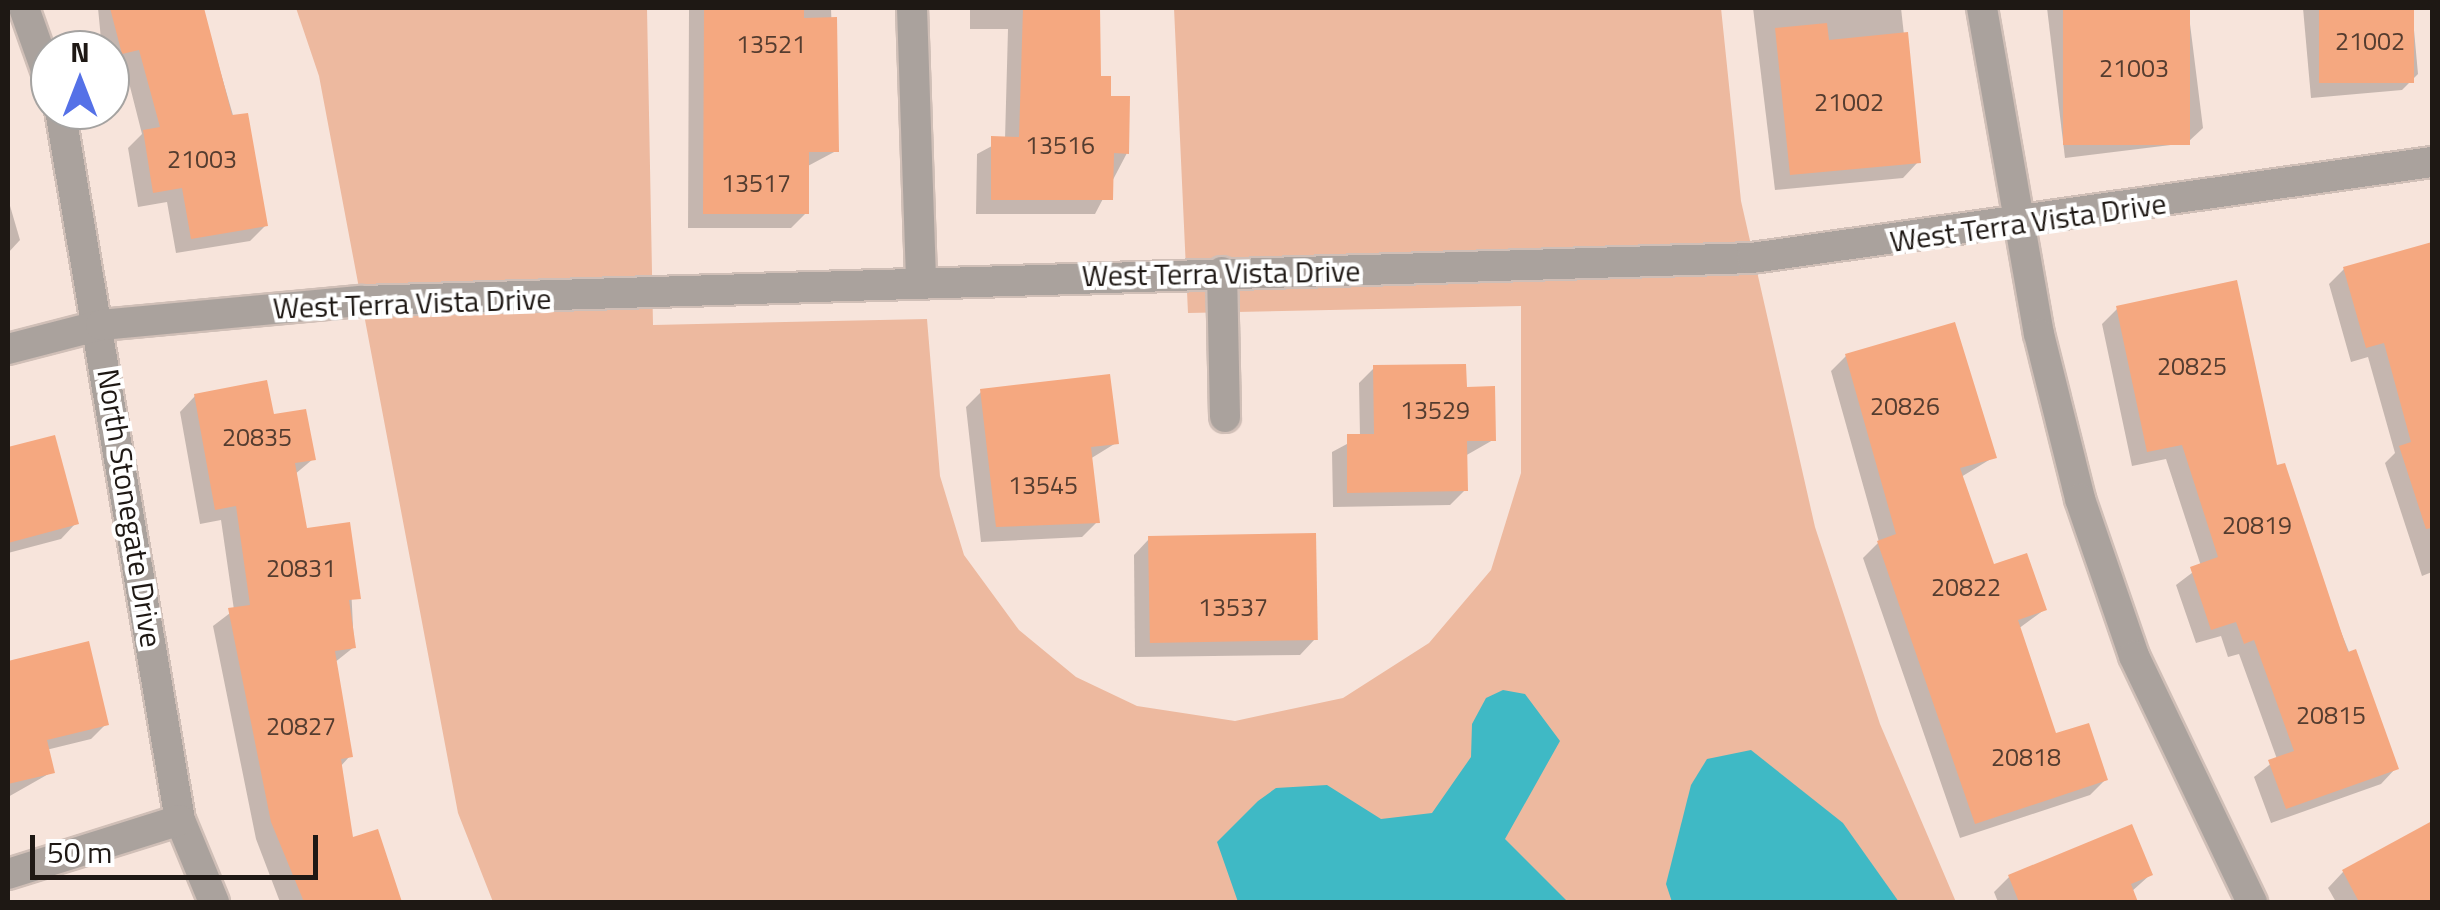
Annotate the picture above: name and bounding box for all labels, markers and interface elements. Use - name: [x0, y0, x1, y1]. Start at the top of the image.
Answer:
- house number: 21002: [2335, 26, 2405, 56]
- house number: 13521: [736, 29, 806, 59]
- north arrow: [30, 30, 130, 130]
- text: N: [70, 30, 90, 73]
- house number: 21003: [2099, 53, 2169, 83]
- house number: 21002: [1814, 87, 1884, 117]
- house number: 13516: [1025, 130, 1095, 160]
- house number: 21003: [167, 144, 237, 174]
- house number: 13517: [721, 168, 791, 198]
- street label: West Terra Vista Drive: [1888, 185, 2168, 259]
- street label: West Terra Vista Drive: [1081, 253, 1361, 293]
- street label: West Terra Vista Drive: [272, 280, 552, 326]
- house number: 20825: [2157, 351, 2227, 381]
- street label: North Stonegate Drive: [90, 366, 170, 650]
- house number: 20826: [1870, 391, 1940, 421]
- house number: 13529: [1400, 395, 1470, 425]
- house number: 20835: [222, 422, 292, 452]
- house number: 13545: [1008, 470, 1078, 500]
- house number: 20819: [2222, 510, 2292, 540]
- house number: 20831: [266, 553, 336, 583]
- house number: 20822: [1931, 572, 2001, 602]
- house number: 13537: [1198, 592, 1268, 622]
- house number: 20815: [2296, 700, 2366, 730]
- house number: 20827: [266, 711, 336, 741]
- house number: 20818: [1991, 742, 2061, 772]
- scale bar: [35, 815, 322, 877]
- text: 50 m: [47, 829, 112, 875]

